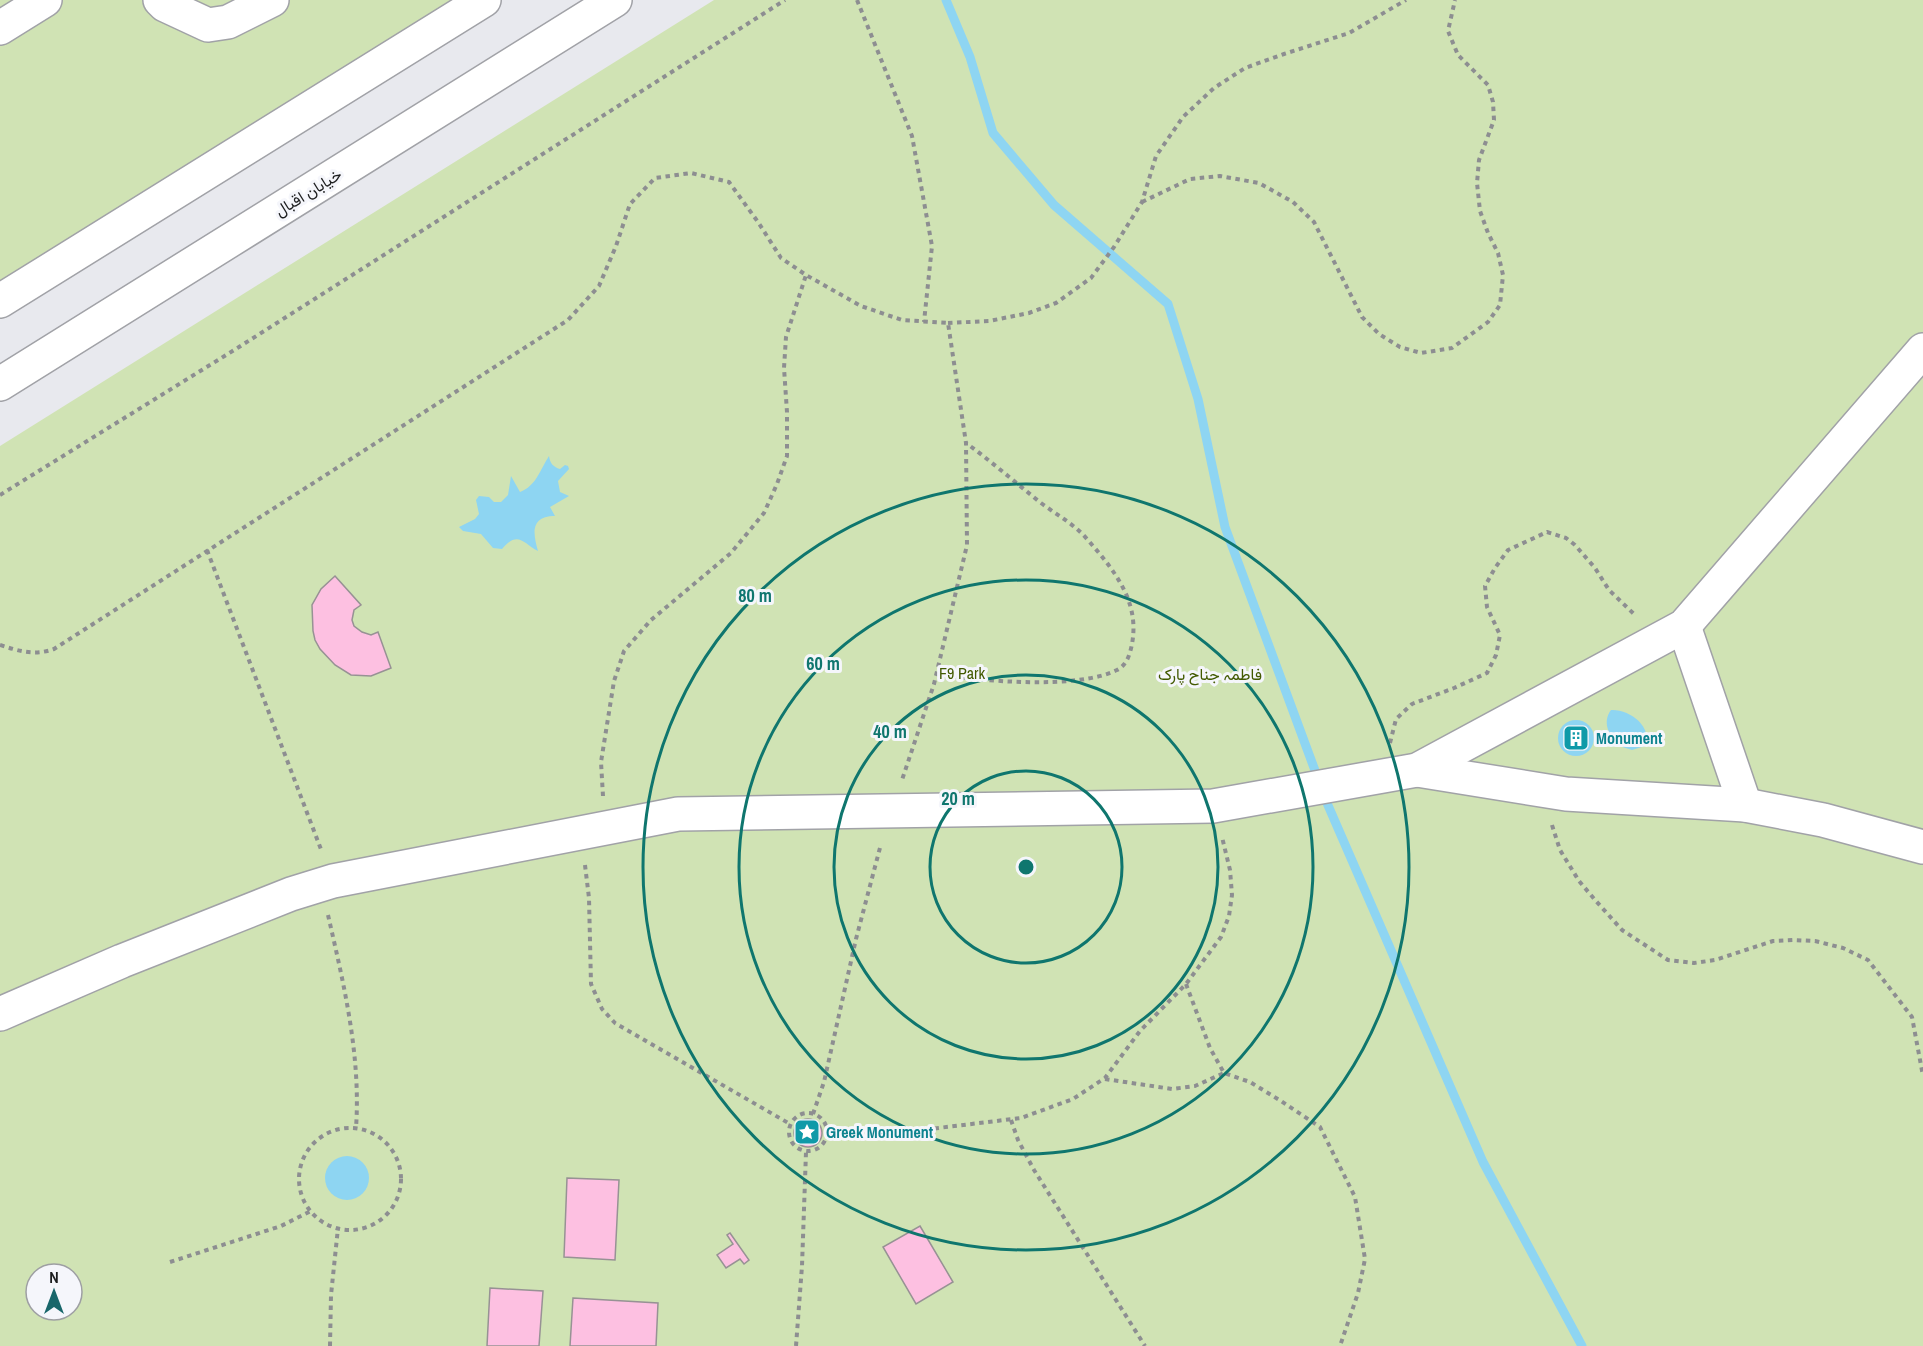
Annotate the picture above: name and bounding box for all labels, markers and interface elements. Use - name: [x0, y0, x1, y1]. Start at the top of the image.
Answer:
- street label: خیابان اقبال: [270, 163, 346, 221]
- text: 80 m: [738, 583, 772, 608]
- text: 60 m: [806, 651, 840, 676]
- park label: F9 Park: [939, 662, 985, 684]
- park label: فاطمہ جناح پارک: [1158, 663, 1262, 686]
- text: 40 m: [873, 719, 907, 744]
- building icon: Monument: [1561, 723, 1591, 753]
- place label: Monument: [1596, 727, 1663, 749]
- text: 20 m: [941, 786, 975, 811]
- centre of rings: [1016, 857, 1036, 877]
- place icon: Greek Monument: [792, 1117, 822, 1147]
- place label: Greek Monument: [826, 1121, 934, 1143]
- north arrow: [24, 1262, 84, 1322]
- text: N: [49, 1266, 59, 1288]

